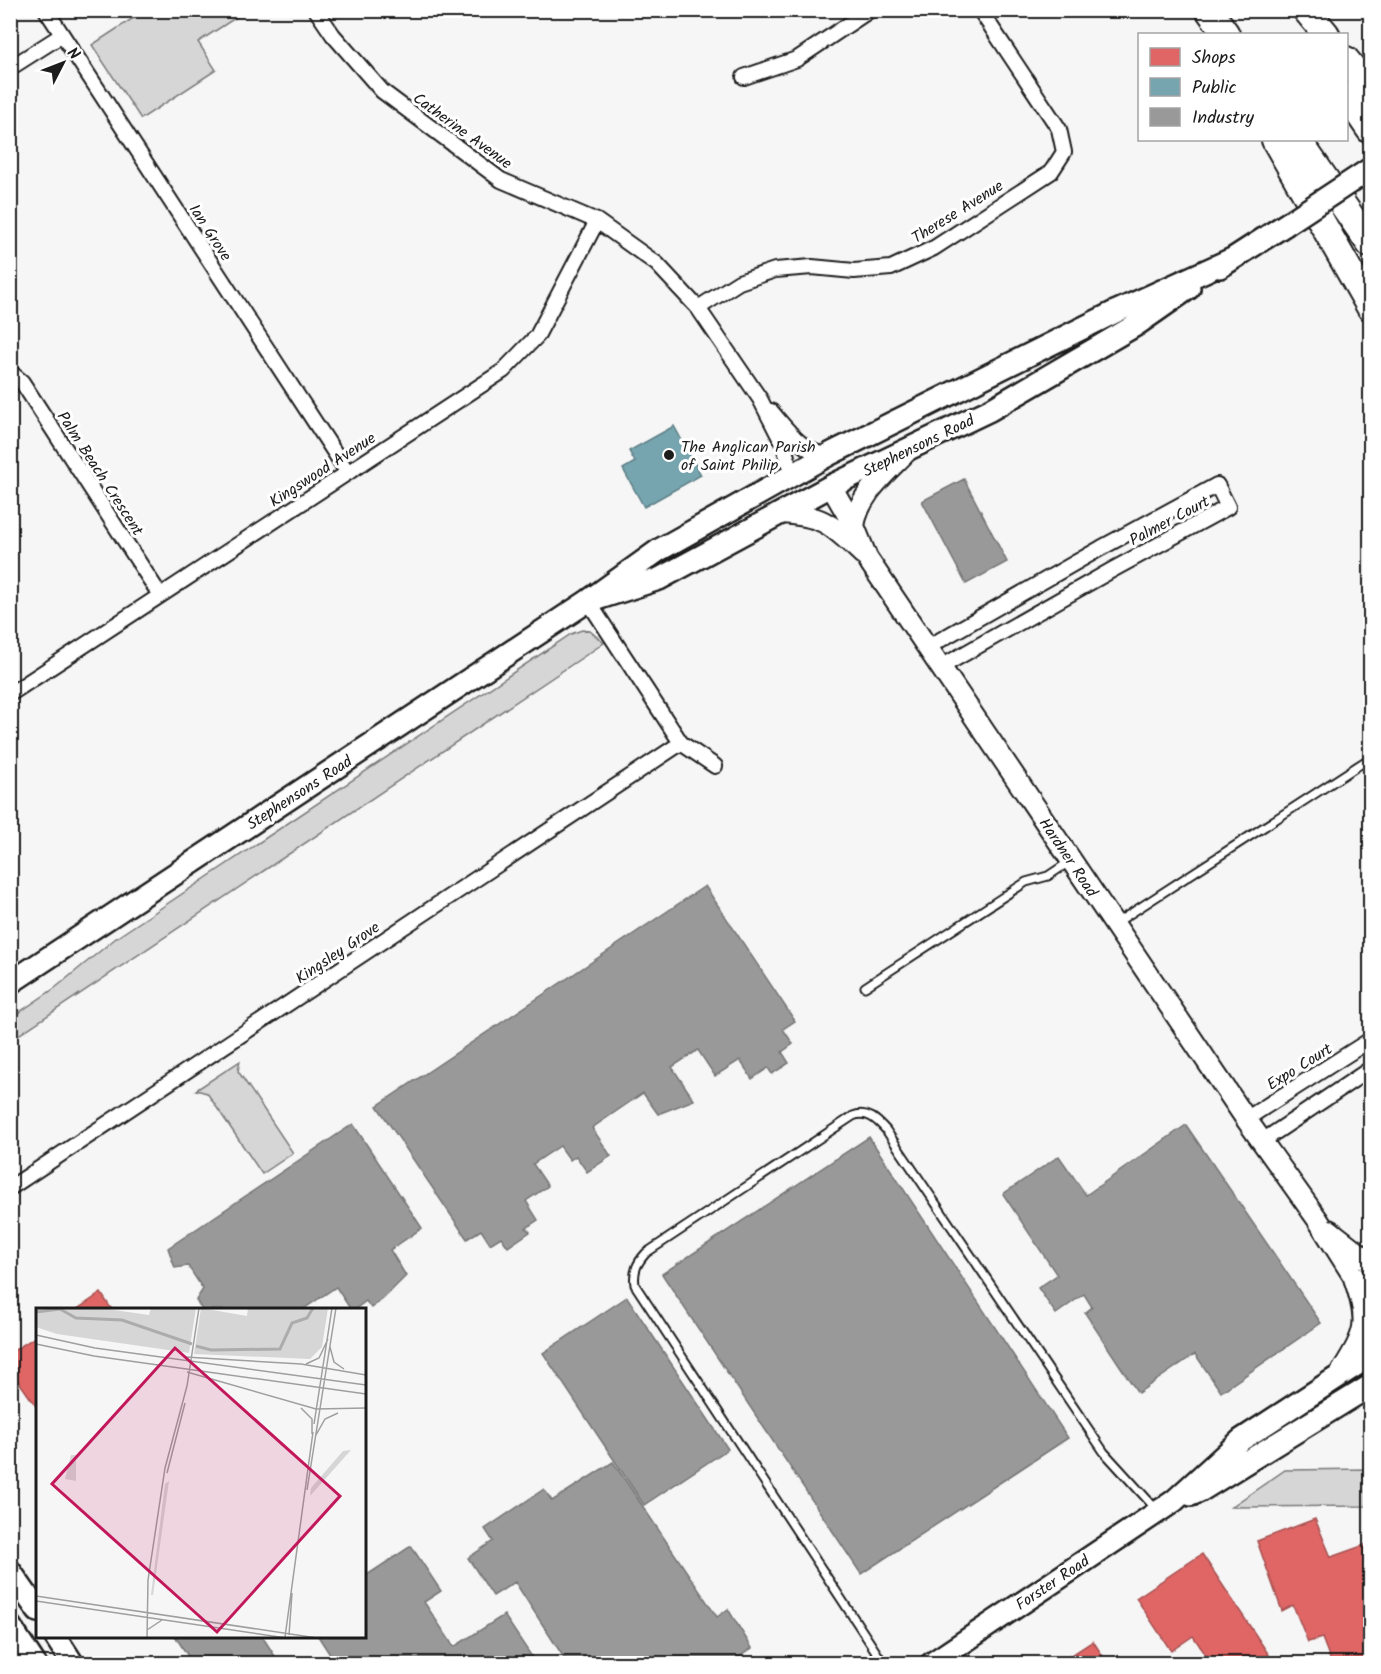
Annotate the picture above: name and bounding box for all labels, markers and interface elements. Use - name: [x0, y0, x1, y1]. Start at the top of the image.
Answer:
- north arrow: [33, 33, 93, 93]
- legend: [1138, 33, 1348, 141]
- text: N: [60, 42, 86, 66]
- text: Shops: [1192, 44, 1236, 73]
- text: Public: [1192, 74, 1237, 103]
- street label: Catherine Avenue: [407, 87, 517, 176]
- text: Industry: [1192, 104, 1254, 133]
- street label: Therese Avenue: [907, 174, 1009, 251]
- street label: Ian Grove: [182, 199, 238, 266]
- street label: Palm Beach Crescent: [50, 407, 150, 542]
- street label: Stephensons Road: [858, 408, 980, 484]
- street label: Kingswood Avenue: [264, 426, 381, 514]
- place label: The Anglican Parish of Saint Philip: [681, 435, 816, 478]
- marker: The Anglican Parish of Saint Philip: [662, 448, 676, 462]
- street label: Palmer Court: [1125, 489, 1215, 553]
- street label: Stephensons Road: [242, 749, 359, 837]
- street label: Hardner Road: [1032, 813, 1104, 903]
- street label: Kingsley Grove: [290, 916, 385, 991]
- street label: Expo Court: [1262, 1037, 1338, 1097]
- inset map: [36, 1308, 366, 1638]
- street label: Forster Road: [1011, 1549, 1096, 1617]

